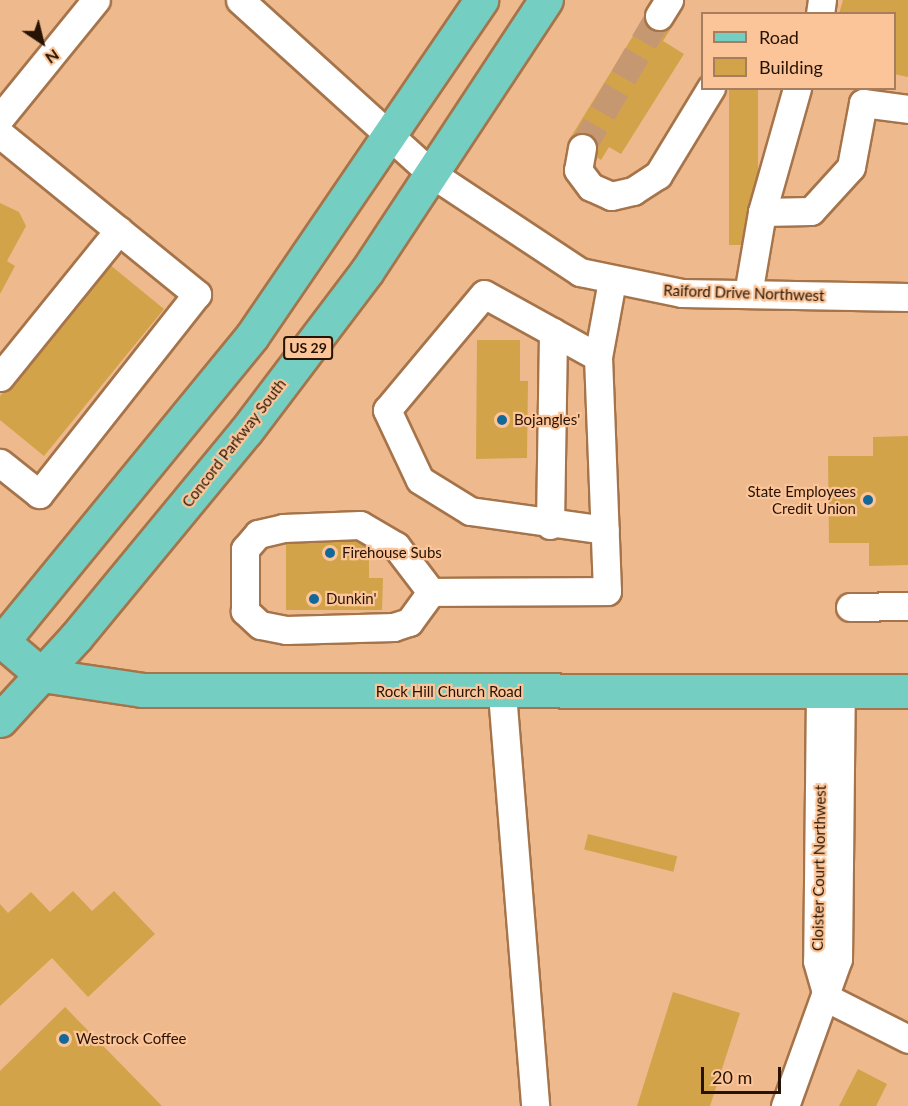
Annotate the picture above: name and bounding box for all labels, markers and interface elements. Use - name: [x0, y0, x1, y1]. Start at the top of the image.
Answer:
- north arrow: [12, 12, 72, 72]
- legend: [701, 12, 896, 90]
- text: Road: [759, 26, 799, 48]
- text: N: [42, 46, 63, 68]
- text: Building: [759, 56, 823, 78]
- street label: Raiford Drive Northwest: [663, 281, 825, 305]
- road number: US 29: [282, 337, 334, 359]
- street label: Concord Parkway South: [178, 375, 290, 511]
- place label: Bojangles': [514, 411, 580, 429]
- marker: Bojangles': [495, 413, 509, 427]
- place label: State Employees Credit Union: [748, 482, 856, 517]
- marker: State Employees Credit Union: [861, 493, 875, 507]
- place label: Firehouse Subs: [342, 544, 442, 562]
- marker: Firehouse Subs: [323, 546, 337, 560]
- place label: Dunkin': [326, 590, 377, 608]
- marker: Dunkin': [307, 592, 321, 606]
- street label: Rock Hill Church Road: [376, 683, 522, 701]
- street label: Cloister Court Northwest: [809, 785, 829, 951]
- place label: Westrock Coffee: [76, 1030, 187, 1048]
- marker: Westrock Coffee: [57, 1032, 71, 1046]
- scale bar: [704, 1055, 784, 1093]
- text: 20 m: [712, 1066, 752, 1088]

